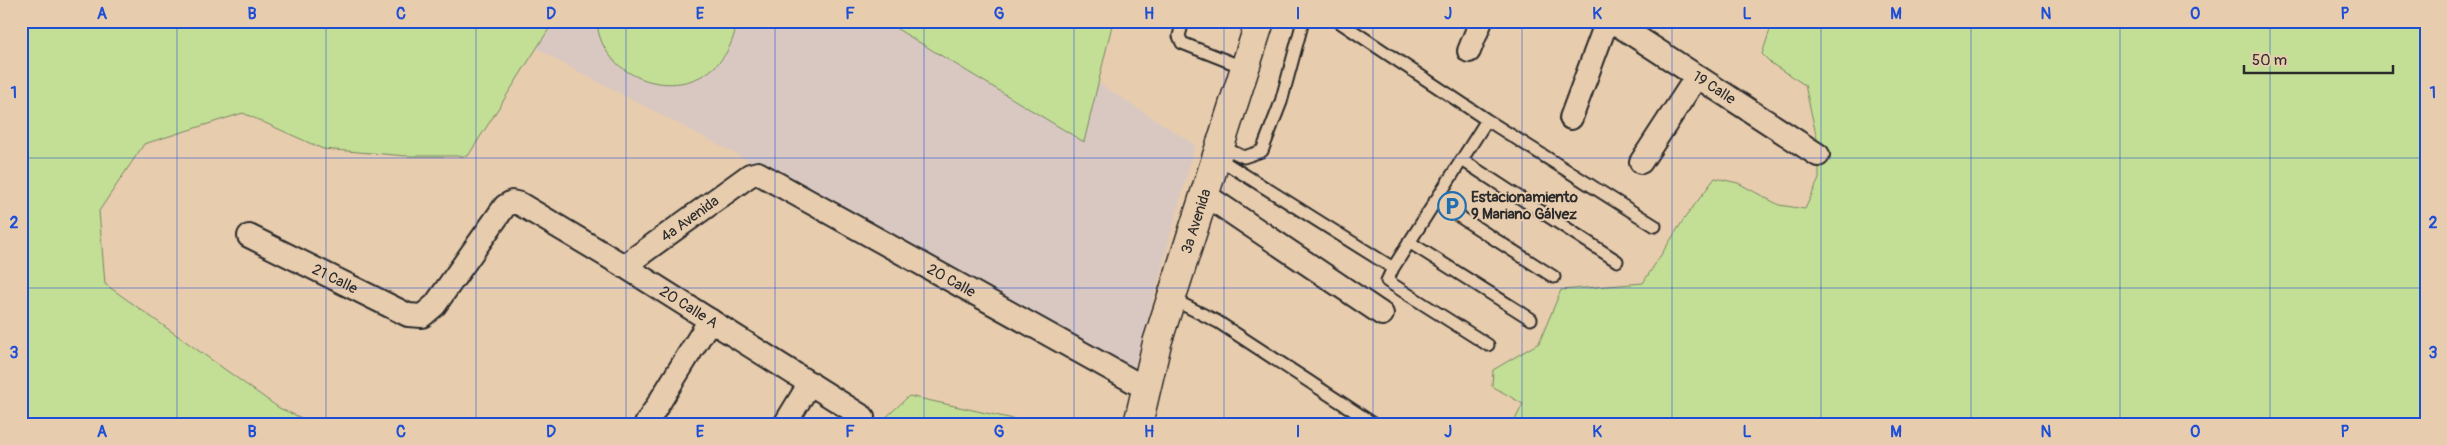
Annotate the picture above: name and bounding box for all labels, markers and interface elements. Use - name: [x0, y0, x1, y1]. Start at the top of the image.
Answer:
- text: A: [97, 4, 108, 24]
- text: B: [247, 4, 257, 24]
- text: C: [396, 4, 406, 24]
- text: D: [546, 4, 556, 24]
- text: E: [696, 4, 705, 24]
- text: F: [845, 4, 855, 24]
- text: G: [994, 4, 1005, 24]
- text: H: [1144, 4, 1154, 24]
- text: I: [1296, 4, 1300, 24]
- text: J: [1444, 4, 1452, 24]
- text: K: [1592, 4, 1602, 24]
- text: L: [1742, 4, 1752, 24]
- text: M: [1890, 4, 1902, 24]
- text: N: [2041, 4, 2052, 24]
- text: O: [2190, 4, 2200, 24]
- text: P: [2341, 4, 2350, 24]
- scale bar: [2244, 42, 2393, 74]
- text: 50 m: [2252, 51, 2287, 70]
- street label: 19 Calle: [1689, 67, 1740, 109]
- text: 1: [11, 83, 17, 103]
- text: 1: [2430, 83, 2436, 103]
- street label: 3a Avenida: [1177, 187, 1216, 256]
- place label: Estacionamiento 9 Mariano Gálvez: [1471, 188, 1578, 224]
- parking icon: Estacionamiento 9 Mariano Gálvez: [1437, 191, 1467, 221]
- street label: 4a Avenida: [657, 192, 723, 246]
- text: 2: [10, 213, 19, 233]
- text: 2: [2429, 213, 2438, 233]
- street label: 21 Calle: [309, 260, 361, 299]
- street label: 20 Calle: [924, 260, 979, 302]
- street label: 20 Calle A: [656, 282, 722, 333]
- text: 3: [10, 343, 19, 363]
- text: 3: [2429, 343, 2438, 363]
- text: A: [97, 422, 108, 442]
- text: B: [247, 422, 257, 442]
- text: C: [396, 422, 406, 442]
- text: D: [546, 422, 556, 442]
- text: E: [696, 422, 705, 442]
- text: F: [845, 422, 855, 442]
- text: G: [994, 422, 1005, 442]
- text: H: [1144, 422, 1154, 442]
- text: I: [1296, 422, 1300, 442]
- text: J: [1444, 422, 1452, 442]
- text: K: [1592, 422, 1602, 442]
- text: L: [1742, 422, 1752, 442]
- text: M: [1890, 422, 1902, 442]
- text: N: [2041, 422, 2052, 442]
- text: O: [2190, 422, 2200, 442]
- text: P: [2341, 422, 2350, 442]

